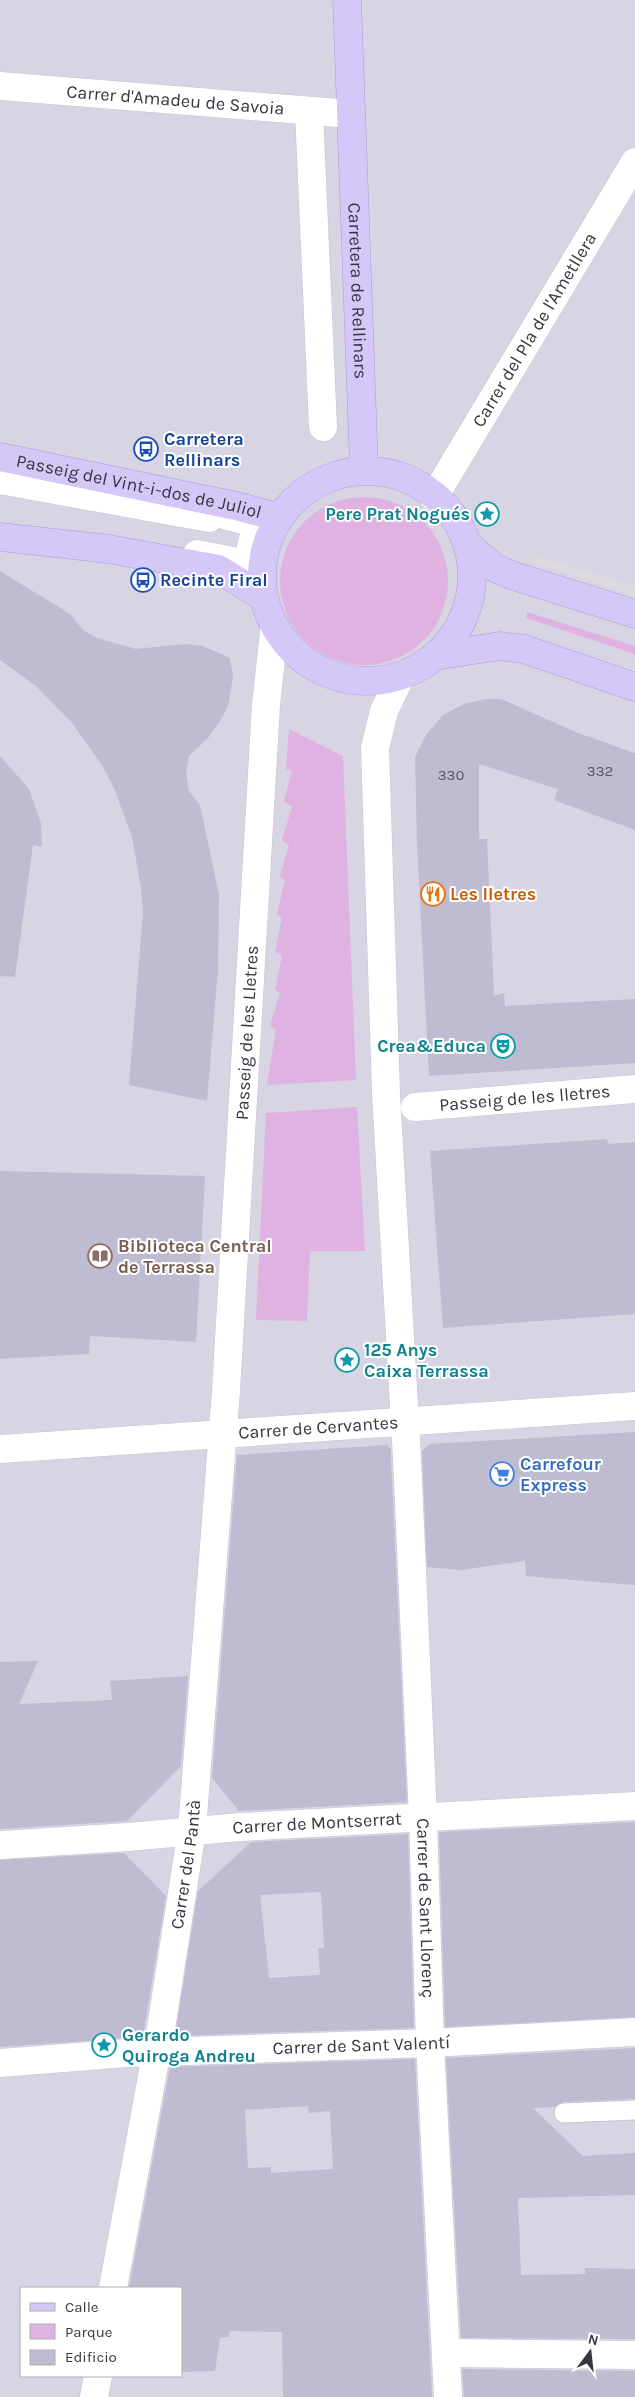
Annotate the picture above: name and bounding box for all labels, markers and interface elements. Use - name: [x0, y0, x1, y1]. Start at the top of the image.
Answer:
- street label: Carrer d'Amadeu de Savoia: [66, 80, 285, 120]
- street label: Carretera de Rellinars: [343, 202, 372, 380]
- street label: Carrer del Pla de l'Ametllera: [467, 228, 601, 431]
- place label: Carretera Rellinars: [164, 428, 244, 471]
- bus stop icon: Carretera Rellinars: [133, 436, 159, 462]
- street label: Passeig del Vint-i-dos de Juliol: [14, 450, 264, 523]
- place icon: Pere Prat Nogués: [474, 501, 500, 527]
- place label: Pere Prat Nogués: [325, 503, 470, 525]
- bus stop icon: Recinte Firal: [130, 567, 156, 593]
- place label: Recinte Firal: [160, 569, 268, 591]
- house number: 332: [587, 762, 613, 780]
- house number: 330: [438, 766, 464, 784]
- restaurant icon: Les lletres: [420, 881, 446, 907]
- place label: Les lletres: [450, 883, 536, 905]
- street label: Passeig de les Lletres: [231, 945, 263, 1121]
- theatre icon: Crea&Educa: [490, 1033, 516, 1059]
- place label: Crea&Educa: [377, 1035, 486, 1057]
- street label: Passeig de les lletres: [438, 1080, 611, 1116]
- place label: Biblioteca Central de Terrassa: [118, 1235, 272, 1278]
- library icon: Biblioteca Central de Terrassa: [87, 1243, 113, 1269]
- place label: 125 Anys Caixa Terrassa: [364, 1339, 489, 1382]
- place icon: 125 Anys Caixa Terrassa: [334, 1347, 360, 1373]
- street label: Carrer de Cervantes: [238, 1411, 399, 1444]
- place label: Carrefour Express: [520, 1453, 601, 1496]
- supermarket icon: Carrefour Express: [489, 1461, 515, 1487]
- street label: Carrer del Pantà: [166, 1799, 205, 1931]
- street label: Carrer de Montserrat: [232, 1807, 403, 1839]
- street label: Carrer de Sant Llorenç: [412, 1818, 440, 1998]
- place label: Gerardo Quiroga Andreu: [122, 2024, 256, 2067]
- street label: Carrer de Sant Valentí: [272, 2031, 452, 2059]
- place icon: Gerardo Quiroga Andreu: [91, 2032, 117, 2058]
- legend: [20, 2287, 182, 2377]
- text: Calle: [65, 2298, 99, 2316]
- text: Parque: [65, 2323, 113, 2341]
- north arrow: [565, 2327, 615, 2377]
- text: N: [586, 2330, 600, 2349]
- text: Edificio: [65, 2348, 117, 2366]

